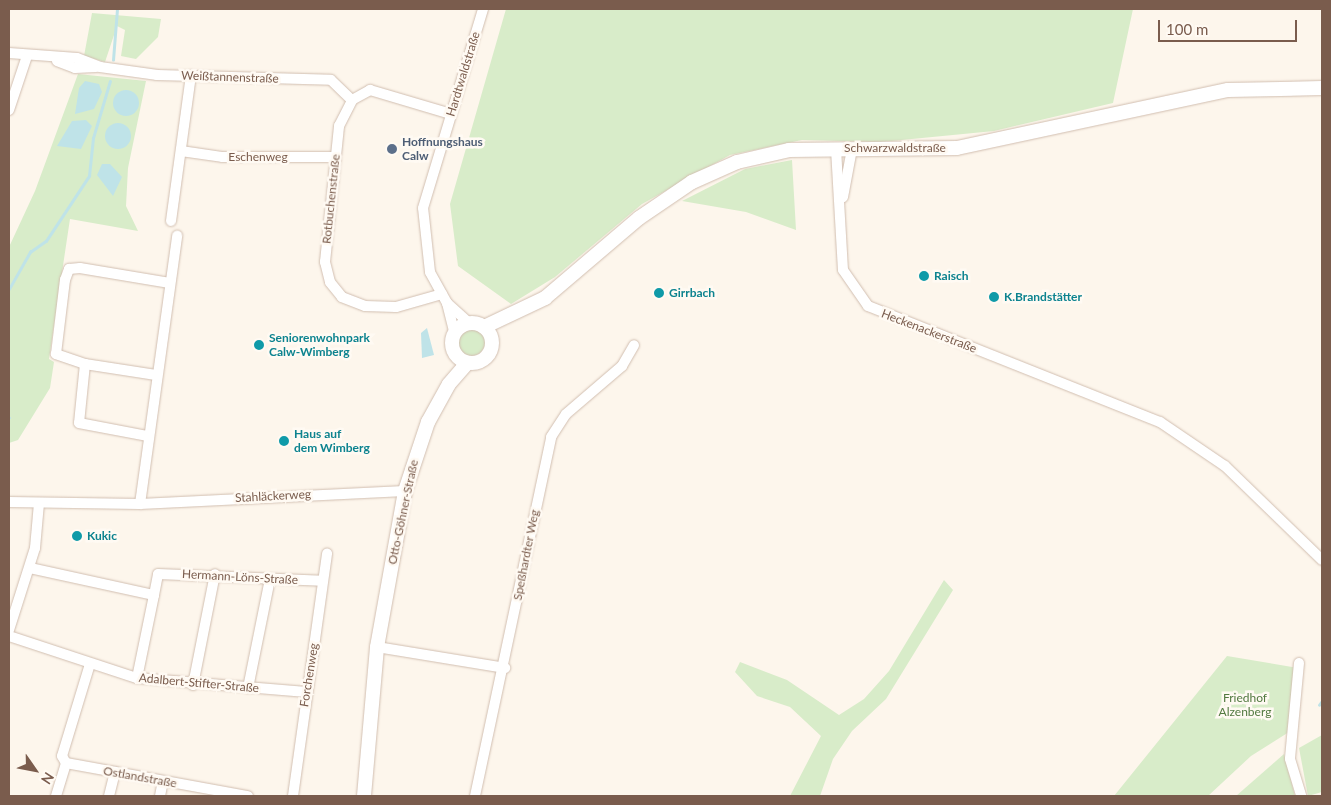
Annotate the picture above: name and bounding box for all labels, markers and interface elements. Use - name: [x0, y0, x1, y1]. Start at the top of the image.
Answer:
- scale bar: [1161, 10, 1300, 42]
- text: 100 m: [1166, 20, 1208, 38]
- street label: Hardtwaldstraße: [443, 30, 483, 118]
- street label: Weißtannenstraße: [181, 68, 279, 86]
- place label: Hoffnungshaus Calw: [402, 135, 483, 163]
- street label: Schwarzwaldstraße: [844, 141, 946, 155]
- marker: Hoffnungshaus Calw: [386, 143, 398, 155]
- street label: Eschenweg: [228, 150, 288, 164]
- street label: Rotbuchenstraße: [319, 153, 343, 245]
- place label: Raisch: [934, 269, 969, 283]
- marker: Raisch: [918, 270, 930, 282]
- place label: Girrbach: [669, 286, 715, 300]
- marker: Girrbach: [653, 287, 665, 299]
- place label: K.Brandstätter: [1004, 290, 1082, 304]
- marker: K.Brandstätter: [988, 291, 1000, 303]
- street label: Heckenackerstraße: [879, 306, 979, 356]
- place label: Seniorenwohnpark Calw-Wimberg: [269, 331, 370, 359]
- marker: Seniorenwohnpark Calw-Wimberg: [253, 339, 265, 351]
- place label: Haus auf dem Wimberg: [294, 427, 370, 455]
- marker: Haus auf dem Wimberg: [278, 435, 290, 447]
- street label: Otto-Göhner-Straße: [385, 458, 421, 566]
- street label: Stahläckerweg: [235, 487, 311, 505]
- street label: Speßhardter Weg: [510, 508, 542, 602]
- place label: Kukic: [87, 529, 117, 543]
- marker: Kukic: [71, 530, 83, 542]
- street label: Hermann-Löns-Straße: [182, 567, 298, 587]
- street label: Forchenweg: [297, 642, 321, 708]
- street label: Adalbert-Stifter-Straße: [138, 671, 260, 695]
- park label: Friedhof Alzenberg: [1219, 691, 1271, 719]
- north arrow: [10, 745, 60, 795]
- street label: Ostlandstraße: [102, 763, 178, 791]
- text: N: [38, 769, 58, 788]

